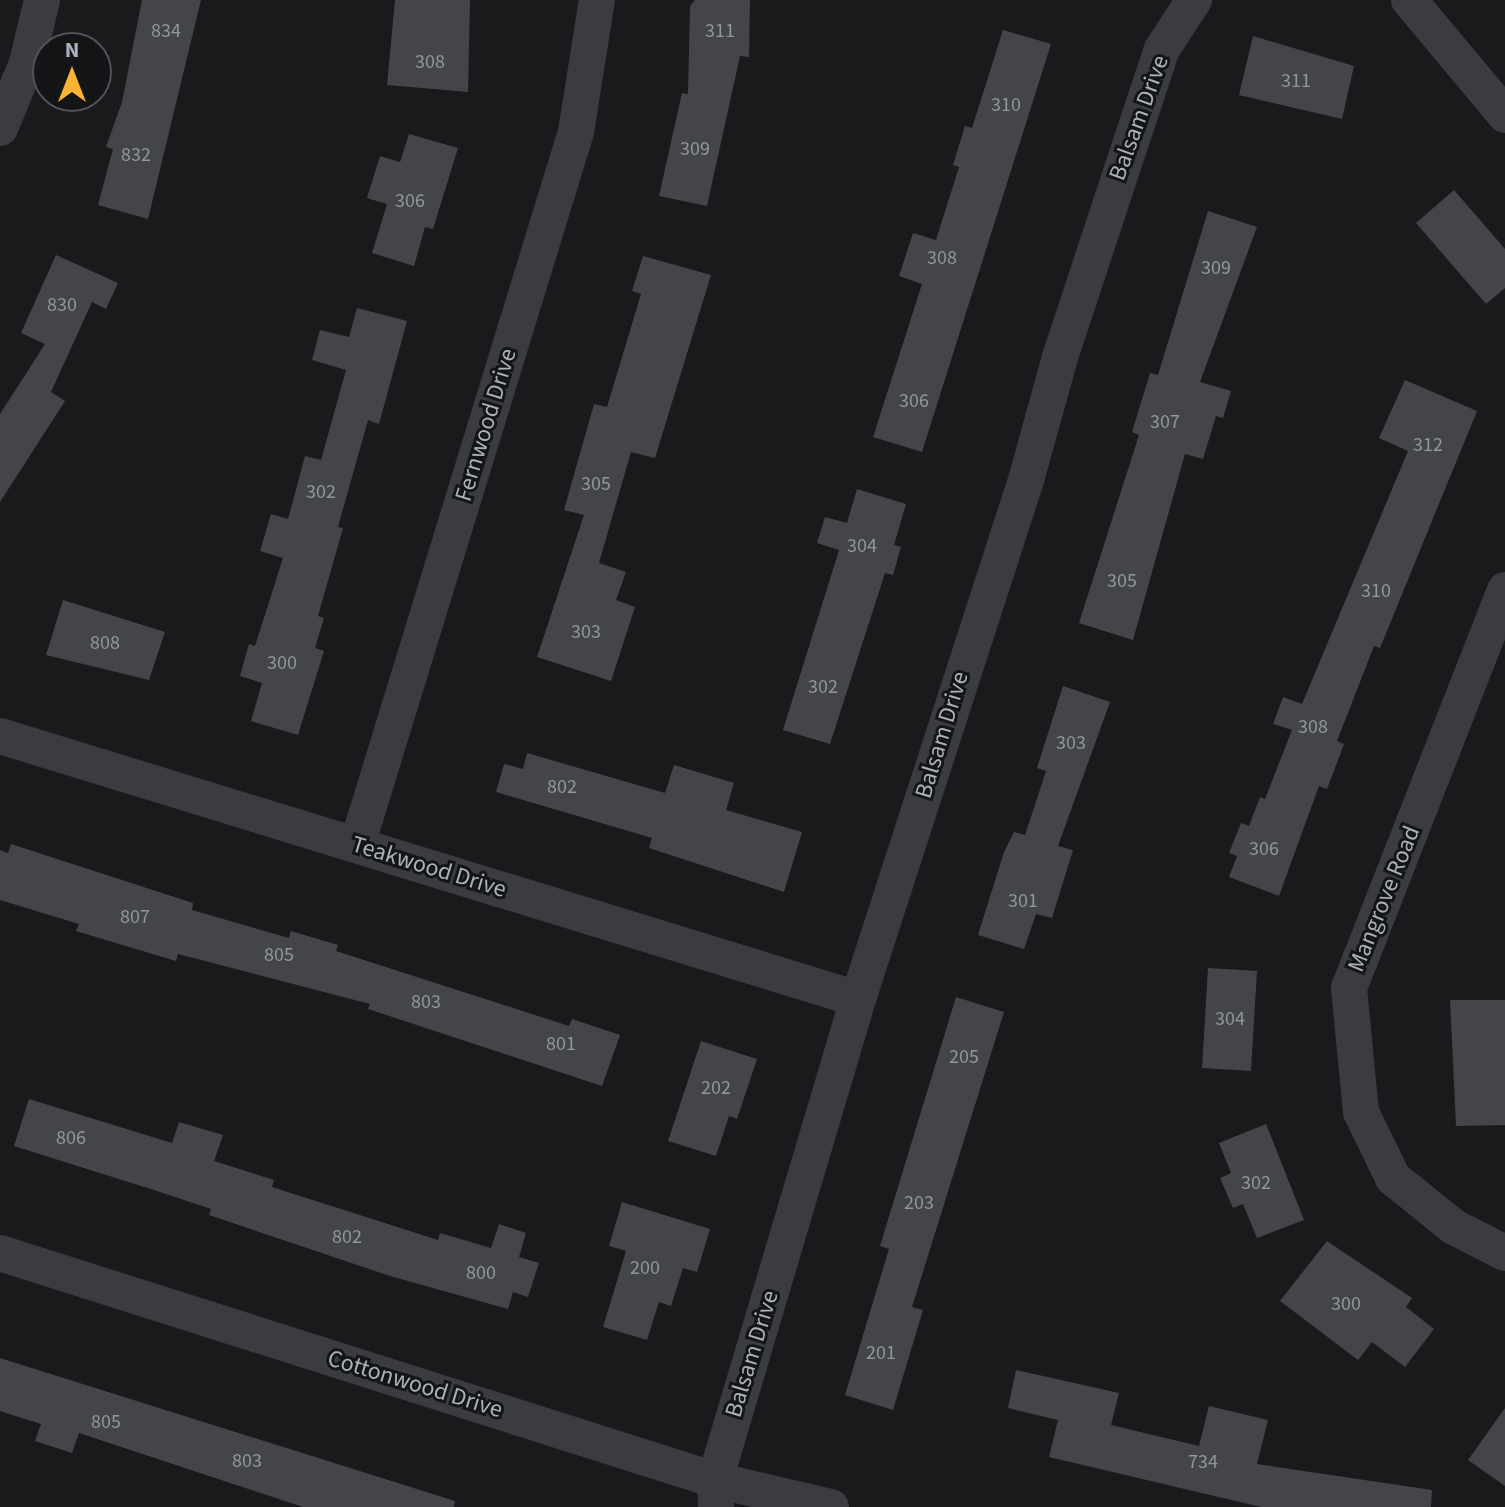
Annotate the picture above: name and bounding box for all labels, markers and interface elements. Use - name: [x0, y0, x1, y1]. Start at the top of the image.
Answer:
- house number: 834: [151, 19, 181, 43]
- house number: 311: [705, 19, 735, 43]
- north arrow: [32, 32, 112, 112]
- text: N: [65, 34, 79, 66]
- house number: 308: [415, 50, 445, 74]
- street label: Balsam Drive: [1103, 51, 1175, 185]
- house number: 311: [1281, 69, 1311, 93]
- house number: 310: [991, 93, 1021, 117]
- house number: 309: [680, 137, 710, 161]
- house number: 832: [121, 143, 151, 167]
- house number: 306: [395, 189, 425, 213]
- house number: 308: [927, 246, 957, 270]
- house number: 309: [1201, 256, 1231, 280]
- house number: 830: [47, 293, 77, 317]
- street label: Fernwood Drive: [449, 345, 523, 505]
- house number: 306: [899, 389, 929, 413]
- house number: 307: [1150, 410, 1180, 434]
- house number: 312: [1413, 433, 1443, 457]
- house number: 305: [581, 472, 611, 496]
- house number: 302: [306, 480, 336, 504]
- house number: 304: [847, 534, 877, 558]
- house number: 305: [1107, 569, 1137, 593]
- house number: 310: [1361, 579, 1391, 603]
- house number: 303: [571, 620, 601, 644]
- house number: 808: [90, 631, 120, 655]
- house number: 300: [267, 651, 297, 675]
- street label: Balsam Drive: [909, 668, 975, 802]
- house number: 302: [808, 675, 838, 699]
- house number: 308: [1298, 715, 1328, 739]
- house number: 303: [1056, 731, 1086, 755]
- house number: 802: [547, 775, 577, 799]
- street label: Mangrove Road: [1342, 822, 1426, 976]
- street label: Teakwood Drive: [348, 830, 510, 904]
- house number: 306: [1249, 837, 1279, 861]
- house number: 301: [1008, 889, 1038, 913]
- house number: 807: [120, 905, 150, 929]
- house number: 805: [264, 943, 294, 967]
- house number: 803: [411, 990, 441, 1014]
- house number: 304: [1215, 1007, 1245, 1031]
- house number: 801: [546, 1032, 576, 1056]
- house number: 205: [949, 1045, 979, 1069]
- house number: 202: [701, 1076, 731, 1100]
- house number: 806: [56, 1126, 86, 1150]
- house number: 302: [1241, 1171, 1271, 1195]
- house number: 203: [904, 1191, 934, 1215]
- house number: 802: [332, 1225, 362, 1249]
- house number: 200: [630, 1256, 660, 1280]
- house number: 800: [466, 1261, 496, 1285]
- street label: Balsam Drive: [719, 1287, 785, 1421]
- house number: 300: [1331, 1292, 1361, 1316]
- house number: 201: [866, 1341, 896, 1365]
- street label: Cottonwood Drive: [324, 1344, 506, 1424]
- house number: 805: [91, 1410, 121, 1434]
- house number: 803: [232, 1449, 262, 1473]
- house number: 734: [1188, 1450, 1218, 1474]

